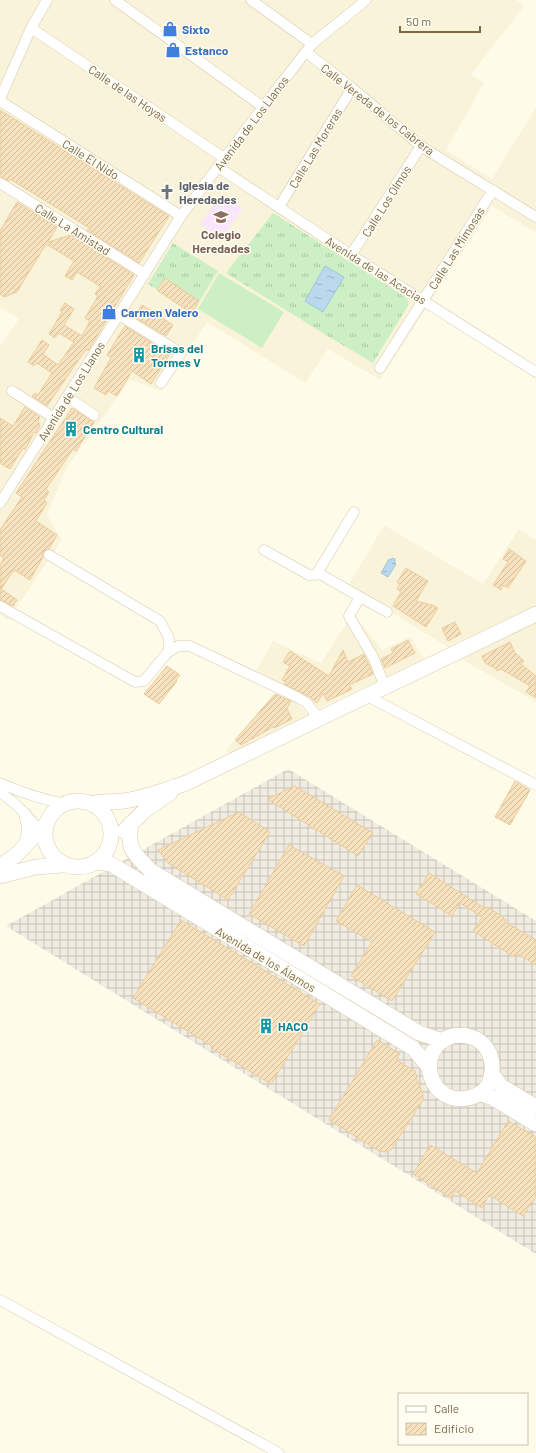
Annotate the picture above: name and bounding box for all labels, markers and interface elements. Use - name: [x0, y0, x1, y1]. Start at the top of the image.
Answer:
- scale bar: [400, 8, 480, 34]
- text: 50 m: [406, 14, 431, 28]
- shop icon: Sixto: [161, 20, 179, 38]
- place label: Sixto: [182, 22, 210, 36]
- shop icon: Estanco: [164, 41, 182, 59]
- place label: Estanco: [185, 43, 229, 57]
- street label: Calle Vereda de los Cabrera: [318, 60, 438, 158]
- street label: Calle de las Hoyas: [86, 62, 170, 125]
- street label: Avenida de Los Llanos: [211, 73, 291, 173]
- street label: Calle Las Moreras: [286, 105, 345, 191]
- street label: Calle El Nido: [60, 136, 122, 182]
- street label: Calle Los Olmos: [358, 163, 414, 239]
- place label: Iglesia de Heredades: [179, 178, 237, 206]
- church icon: Iglesia de Heredades: [158, 183, 176, 201]
- street label: Calle La Amistad: [33, 200, 113, 258]
- street label: Calle Las Mimosas: [425, 204, 487, 292]
- school or university icon: Colegio Heredades: [212, 208, 230, 226]
- place label: Colegio Heredades: [192, 227, 250, 255]
- street label: Avenida de las Acacias: [323, 233, 429, 307]
- shop icon: Carmen Valero: [100, 303, 118, 321]
- place label: Carmen Valero: [121, 305, 199, 319]
- street label: Avenida de Los Llanos: [35, 338, 107, 443]
- place label: Brisas del Tormes V: [151, 341, 203, 369]
- building icon: Brisas del Tormes V: [130, 346, 148, 364]
- building icon: Centro Cultural: [62, 420, 80, 438]
- place label: Centro Cultural: [83, 422, 163, 436]
- street label: Avenida de los Álamos: [213, 923, 319, 995]
- building icon: HACO: [257, 1017, 275, 1035]
- place label: HACO: [278, 1019, 308, 1033]
- legend: [398, 1393, 528, 1445]
- text: Calle: [434, 1401, 459, 1415]
- text: Edificio: [434, 1421, 474, 1435]

